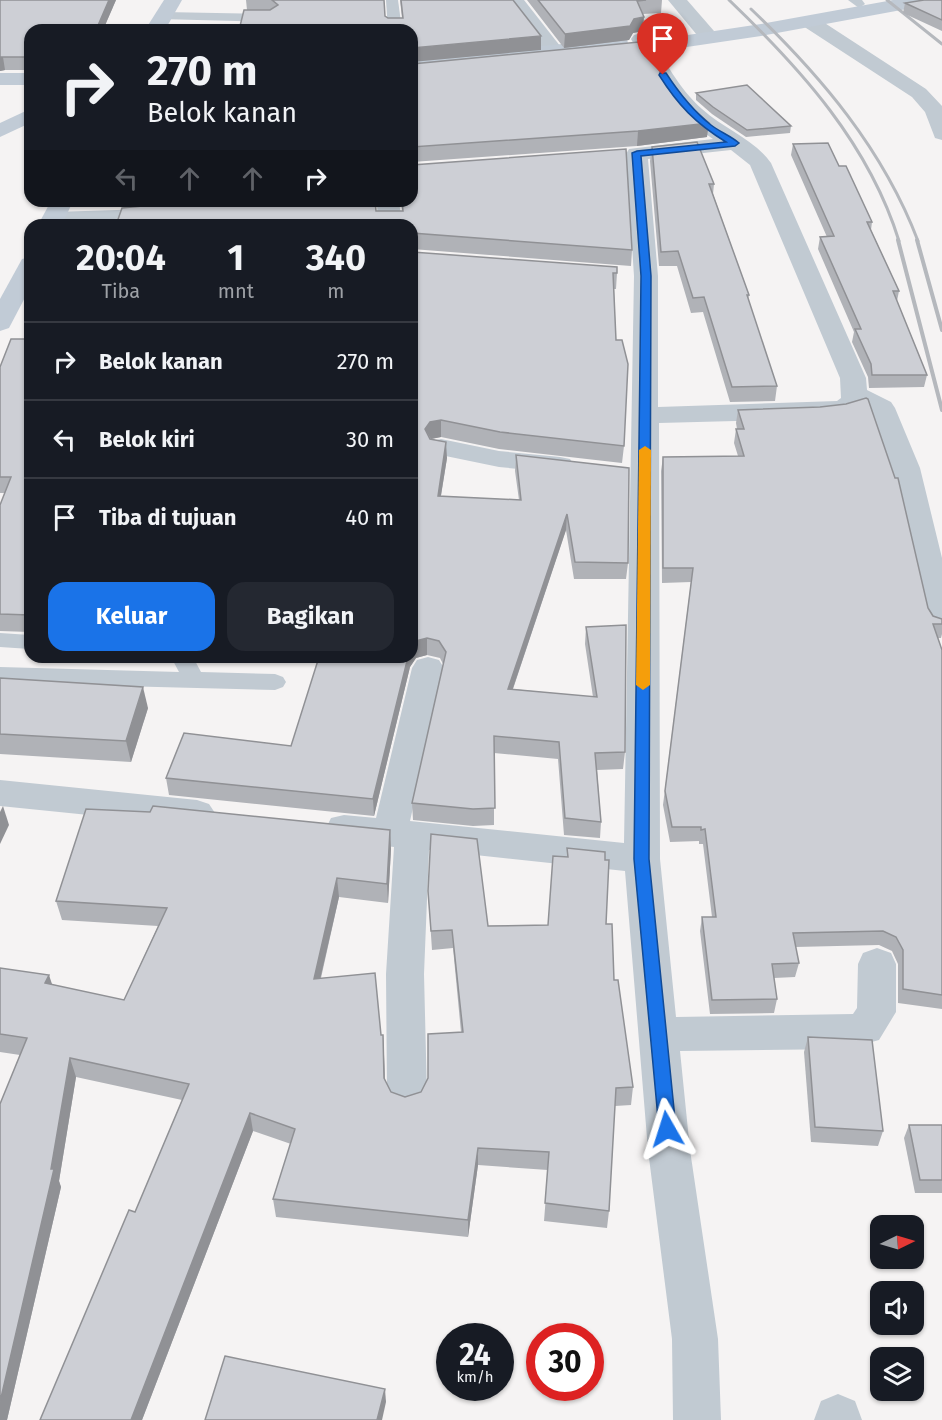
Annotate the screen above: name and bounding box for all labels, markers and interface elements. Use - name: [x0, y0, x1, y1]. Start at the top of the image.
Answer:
- pin: [637, 13, 688, 75]
- icon: arrive: [646, 22, 679, 55]
- text: 270 m: [147, 46, 258, 96]
- icon: right: [48, 48, 126, 126]
- text: Belok kanan: [147, 97, 297, 129]
- icon: left: [110, 162, 143, 195]
- icon: ahead: [173, 162, 206, 195]
- icon: ahead: [236, 162, 269, 195]
- icon: right: [299, 162, 332, 195]
- text: 20:04: [76, 236, 166, 280]
- text: 1: [227, 236, 244, 280]
- text: 340: [306, 236, 366, 280]
- text: Tiba: [102, 279, 140, 303]
- text: mnt: [218, 279, 254, 303]
- text: m: [327, 279, 345, 303]
- icon: right: [48, 345, 81, 378]
- text: Belok kanan: [99, 348, 223, 375]
- text: 270 m: [337, 348, 394, 375]
- icon: left: [48, 423, 81, 456]
- text: Belok kiri: [99, 426, 195, 453]
- text: 30 m: [346, 426, 394, 453]
- icon: arrive: [48, 501, 81, 534]
- text: Tiba di tujuan: [99, 504, 236, 531]
- text: 40 m: [345, 504, 394, 531]
- button: Keluar: [48, 582, 215, 651]
- button: Bagikan: [227, 582, 394, 651]
- position arrow: [635, 1097, 699, 1161]
- north arrow: [870, 1215, 924, 1269]
- map controls: [870, 1215, 924, 1401]
- button: sound: [870, 1281, 924, 1335]
- speed limit sign: 30: [526, 1323, 604, 1401]
- text: 24: [459, 1337, 491, 1373]
- button: layers: [870, 1347, 924, 1401]
- text: km/h: [456, 1368, 494, 1386]

